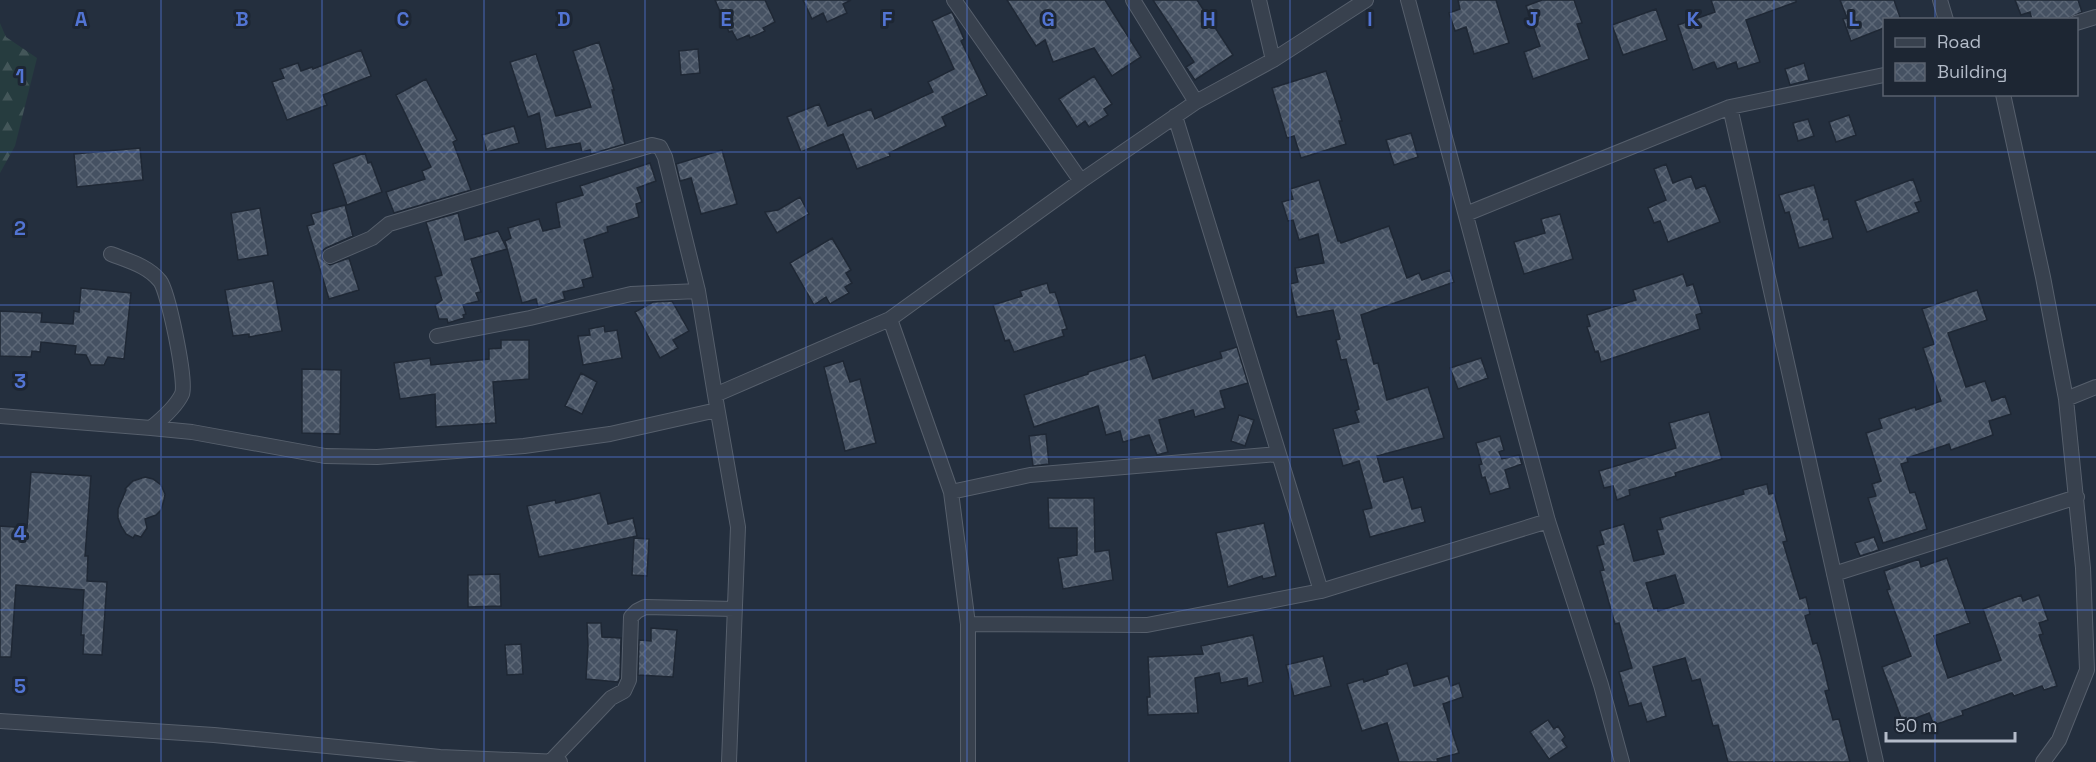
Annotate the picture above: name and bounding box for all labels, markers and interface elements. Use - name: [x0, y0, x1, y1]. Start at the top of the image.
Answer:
- text: A: [75, 6, 88, 32]
- text: B: [235, 6, 249, 32]
- text: C: [397, 6, 410, 32]
- text: D: [557, 6, 571, 32]
- text: E: [720, 6, 732, 32]
- text: F: [882, 6, 893, 32]
- text: G: [1041, 6, 1055, 32]
- text: H: [1202, 6, 1216, 32]
- text: I: [1367, 6, 1373, 32]
- text: J: [1526, 6, 1538, 32]
- text: K: [1687, 6, 1700, 32]
- text: L: [1849, 6, 1860, 32]
- legend: [1883, 18, 2078, 96]
- text: Road: [1937, 30, 1981, 53]
- text: Building: [1937, 60, 2007, 83]
- text: 1: [15, 63, 25, 89]
- text: 2: [14, 215, 26, 241]
- text: 3: [14, 368, 26, 394]
- text: 4: [14, 520, 27, 546]
- text: 5: [14, 673, 26, 699]
- scale bar: [1886, 705, 2015, 743]
- text: 50 m: [1895, 714, 1937, 737]

